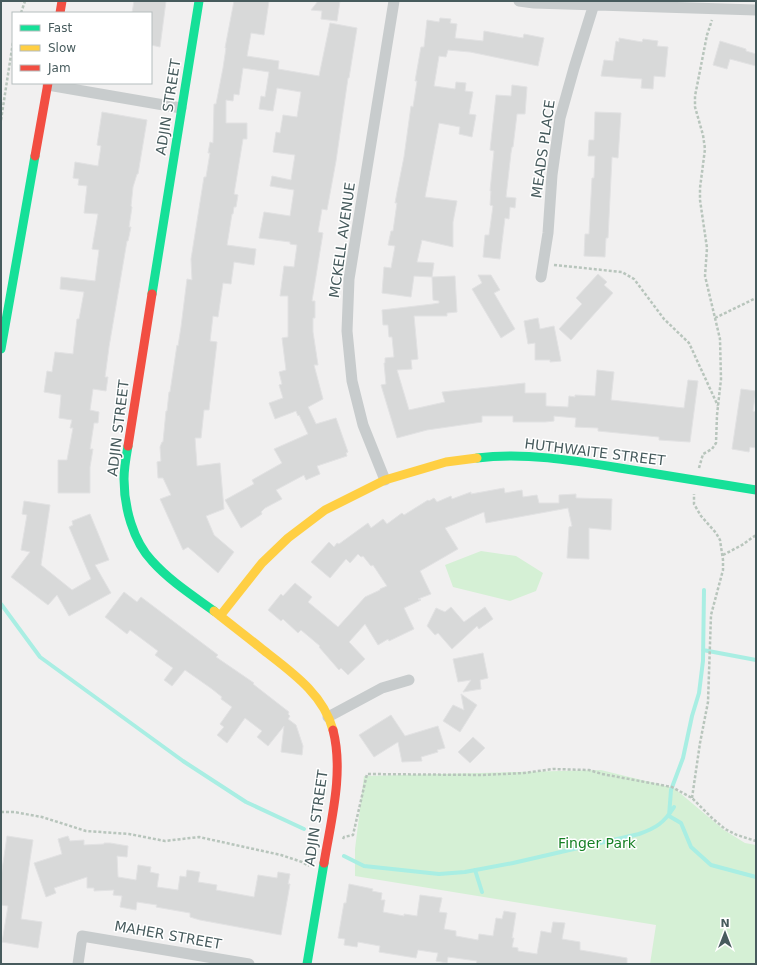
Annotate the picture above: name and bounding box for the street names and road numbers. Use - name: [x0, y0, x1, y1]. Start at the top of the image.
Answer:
- street label: ADJIN STREET: [153, 57, 184, 156]
- street label: MEADS PLACE: [528, 99, 558, 199]
- street label: MCKELL AVENUE: [326, 181, 358, 299]
- street label: ADJIN STREET: [104, 378, 132, 477]
- street label: HUTHWAITE STREET: [524, 435, 667, 469]
- street label: ADJIN STREET: [301, 768, 331, 867]
- street label: MAHER STREET: [113, 918, 223, 952]

